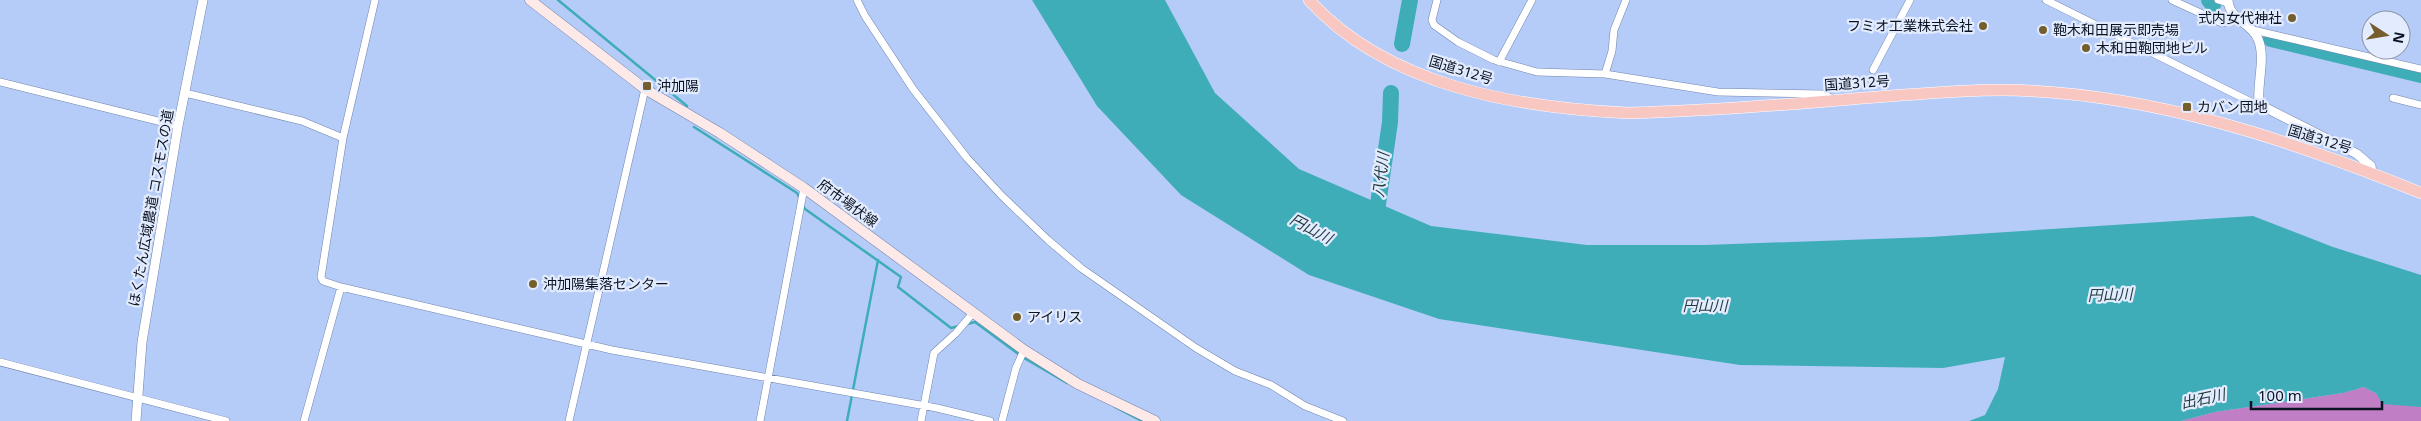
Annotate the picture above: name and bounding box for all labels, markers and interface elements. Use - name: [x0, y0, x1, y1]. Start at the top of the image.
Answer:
- place label: 式内女代神社: [2198, 8, 2282, 27]
- north arrow: [2361, 10, 2411, 60]
- marker: 式内女代神社: [2286, 12, 2298, 24]
- place label: フミオ工業株式会社: [1847, 16, 1973, 35]
- marker: フミオ工業株式会社: [1977, 20, 1989, 32]
- place label: 鞄木和田展示即売場: [2053, 20, 2179, 39]
- marker: 鞄木和田展示即売場: [2037, 24, 2049, 36]
- text: N: [2389, 30, 2410, 45]
- place label: 木和田鞄団地ビル: [2096, 38, 2208, 57]
- marker: 木和田鞄団地ビル: [2080, 42, 2092, 54]
- street label: 国道312号: [1427, 51, 1495, 88]
- street label: 国道312号: [1823, 71, 1891, 94]
- place label: 沖加陽: [657, 76, 699, 95]
- marker: 沖加陽: [641, 80, 653, 92]
- place label: カバン団地: [2197, 97, 2268, 116]
- marker: カバン団地: [2181, 101, 2193, 113]
- street label: ほくたん広域農道 コスモスの道: [124, 108, 177, 308]
- street label: 国道312号: [2286, 120, 2354, 157]
- water label: 八代川: [1367, 149, 1393, 198]
- street label: 府市場伏線: [814, 174, 882, 231]
- water label: 円山川: [1287, 209, 1338, 248]
- place label: 沖加陽集落センター: [543, 274, 669, 293]
- marker: 沖加陽集落センター: [527, 278, 539, 290]
- water label: 円山川: [2087, 283, 2135, 305]
- water label: 円山川: [1682, 295, 1729, 315]
- place label: アイリス: [1027, 307, 1082, 326]
- marker: アイリス: [1011, 311, 1023, 323]
- scale bar: [2251, 378, 2382, 410]
- water label: 出石川: [2179, 383, 2229, 412]
- text: 100 m: [2258, 385, 2302, 405]

